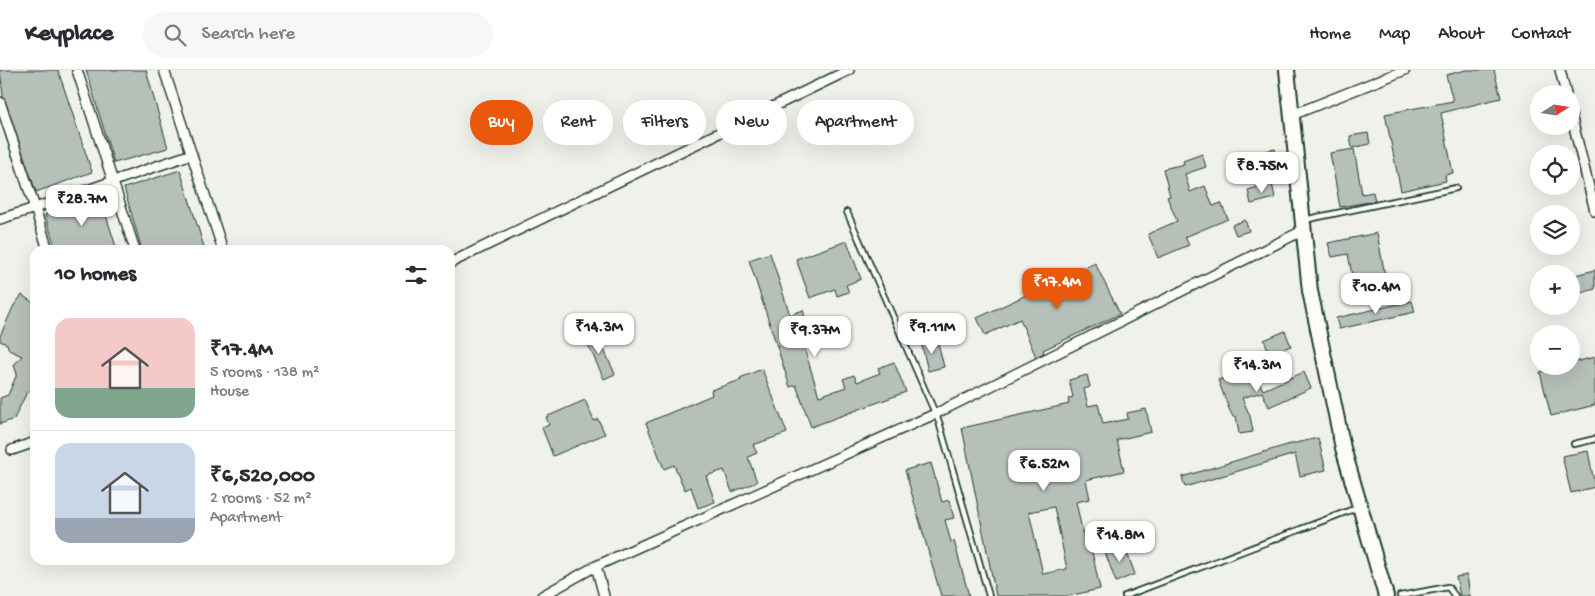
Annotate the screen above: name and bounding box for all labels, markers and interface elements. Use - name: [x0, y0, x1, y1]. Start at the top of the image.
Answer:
- search box: [143, 12, 493, 57]
- text: Keyplace: [25, 20, 113, 49]
- icon: search: [161, 21, 189, 49]
- text: Search here: [201, 23, 295, 46]
- text: Home: [1309, 24, 1351, 45]
- text: Map: [1379, 24, 1410, 45]
- text: About: [1438, 24, 1484, 45]
- text: Contact: [1512, 24, 1570, 45]
- north arrow: [1530, 85, 1580, 135]
- map controls: [1530, 85, 1580, 375]
- chip: Buy: [470, 100, 533, 145]
- chip: Rent: [543, 100, 613, 145]
- chip: Filters: [623, 100, 706, 145]
- chip: New: [716, 100, 787, 145]
- chip: Apartment: [797, 100, 914, 145]
- button: locate: [1530, 145, 1580, 195]
- pin: ₹8.75M: [1221, 152, 1303, 194]
- text: ₹8.75M: [1237, 158, 1287, 177]
- pin: ₹28.7M: [41, 184, 123, 227]
- text: ₹28.7M: [57, 191, 107, 210]
- button: layers: [1530, 205, 1580, 255]
- icon: filters: [402, 261, 430, 289]
- text: 10 homes: [55, 263, 136, 288]
- button: +: [1530, 265, 1580, 315]
- pin: ₹17.4M: [1016, 268, 1098, 310]
- pin: ₹10.4M: [1335, 272, 1417, 315]
- text: ₹17.4M: [1033, 274, 1081, 293]
- text: ₹10.4M: [1352, 279, 1400, 298]
- pin: ₹14.3M: [558, 312, 640, 355]
- pin: ₹9.11M: [891, 312, 973, 355]
- pin: ₹9.37M: [774, 316, 856, 358]
- text: ₹14.3M: [575, 319, 623, 338]
- text: ₹9.11M: [909, 319, 955, 338]
- text: ₹9.37M: [790, 322, 840, 341]
- button: −: [1530, 325, 1580, 375]
- icon: home: [95, 338, 155, 398]
- text: ₹17.4M: [210, 339, 273, 364]
- pin: ₹14.3M: [1216, 350, 1298, 393]
- text: ₹14.3M: [1233, 357, 1281, 376]
- text: 5 rooms · 138 m²: [210, 364, 319, 383]
- text: House: [210, 383, 249, 402]
- pin: ₹6.52M: [1003, 450, 1085, 492]
- text: ₹6.52M: [1019, 456, 1069, 475]
- icon: home: [95, 463, 155, 523]
- text: ₹6,520,000: [210, 465, 315, 490]
- text: 2 rooms · 52 m²: [210, 490, 312, 509]
- text: Apartment: [210, 509, 282, 528]
- pin: ₹14.8M: [1079, 520, 1161, 563]
- text: ₹14.8M: [1096, 527, 1144, 546]

